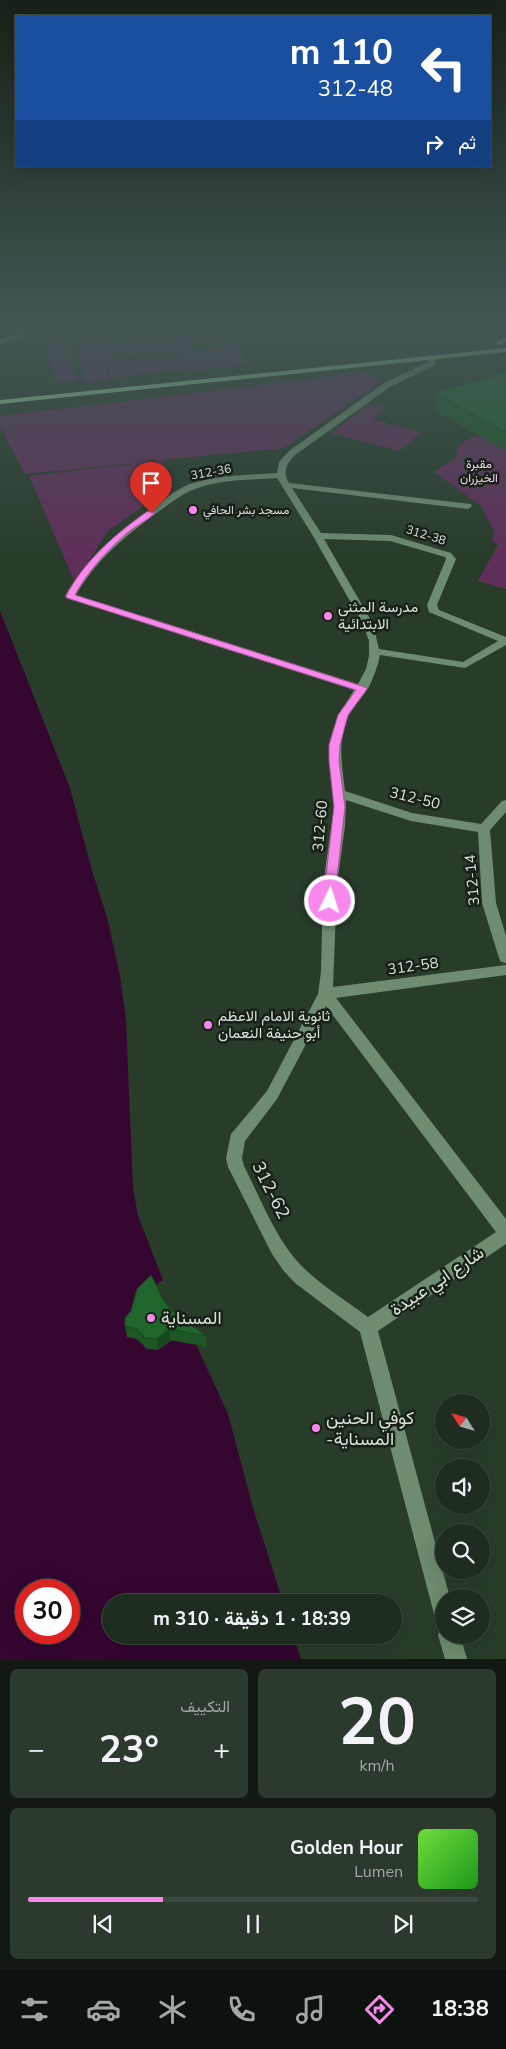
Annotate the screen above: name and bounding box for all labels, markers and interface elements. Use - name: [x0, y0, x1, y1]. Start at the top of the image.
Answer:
- text: 110 m: [290, 29, 393, 76]
- icon: left: [411, 35, 476, 100]
- text: 312-48: [318, 74, 393, 104]
- icon: right: [420, 130, 448, 158]
- text: ثم: [458, 130, 476, 156]
- park label: مقبرة الخيزران: [460, 456, 498, 486]
- street label: 312-36: [189, 461, 233, 483]
- pin: [130, 462, 172, 513]
- icon: arrive: [137, 469, 165, 497]
- place label: مسجد بشر الحافي: [203, 502, 289, 520]
- marker: مسجد بشر الحافي: [187, 504, 199, 516]
- street label: 312-38: [404, 521, 448, 549]
- place label: مدرسة المثنى الابتدائية: [338, 597, 418, 634]
- marker: مدرسة المثنى الابتدائية: [322, 610, 334, 622]
- street label: 312-50: [388, 782, 442, 814]
- street label: 312-60: [308, 800, 332, 852]
- street label: 312-14: [460, 854, 484, 906]
- position arrow: [303, 874, 355, 926]
- street label: 312-58: [386, 953, 440, 979]
- place label: ثانوية الامام الاعظم أبو حنيفة النعمان: [218, 1006, 330, 1043]
- marker: ثانوية الامام الاعظم أبو حنيفة النعمان: [202, 1019, 214, 1031]
- street label: 312-62: [246, 1157, 296, 1223]
- street label: شارع ابي عبيدة: [385, 1241, 490, 1324]
- place label: المسناية: [161, 1306, 222, 1330]
- marker: المسناية: [145, 1312, 157, 1324]
- north arrow: [435, 1394, 490, 1449]
- map controls: [435, 1394, 490, 1644]
- place label: كوفي الحنين -المسناية: [326, 1406, 414, 1451]
- marker: كوفي الحنين -المسناية: [310, 1422, 322, 1434]
- button: sound: [435, 1459, 490, 1514]
- button: search: [435, 1524, 490, 1579]
- speed limit sign: 30: [15, 1579, 80, 1644]
- button: layers: [435, 1589, 490, 1644]
- text: 18:39 · 1 دقيقة · 310 m: [153, 1606, 351, 1632]
- text: 20: [338, 1678, 416, 1767]
- text: التكييف: [180, 1696, 230, 1718]
- text: 23°: [99, 1724, 159, 1775]
- text: −: [28, 1731, 45, 1769]
- text: +: [213, 1731, 230, 1769]
- text: km/h: [359, 1755, 395, 1777]
- text: Golden Hour: [290, 1835, 403, 1861]
- text: Lumen: [354, 1861, 403, 1883]
- icon: previous: [89, 1910, 117, 1938]
- icon: pause: [239, 1910, 267, 1938]
- icon: next: [389, 1910, 417, 1938]
- icon: filters: [17, 1992, 52, 2027]
- icon: car: [86, 1992, 121, 2027]
- icon: climate: [155, 1992, 190, 2027]
- icon: phone: [224, 1992, 259, 2027]
- icon: music: [293, 1992, 328, 2027]
- icon: directions: [362, 1992, 397, 2027]
- text: 18:38: [431, 1994, 489, 2024]

